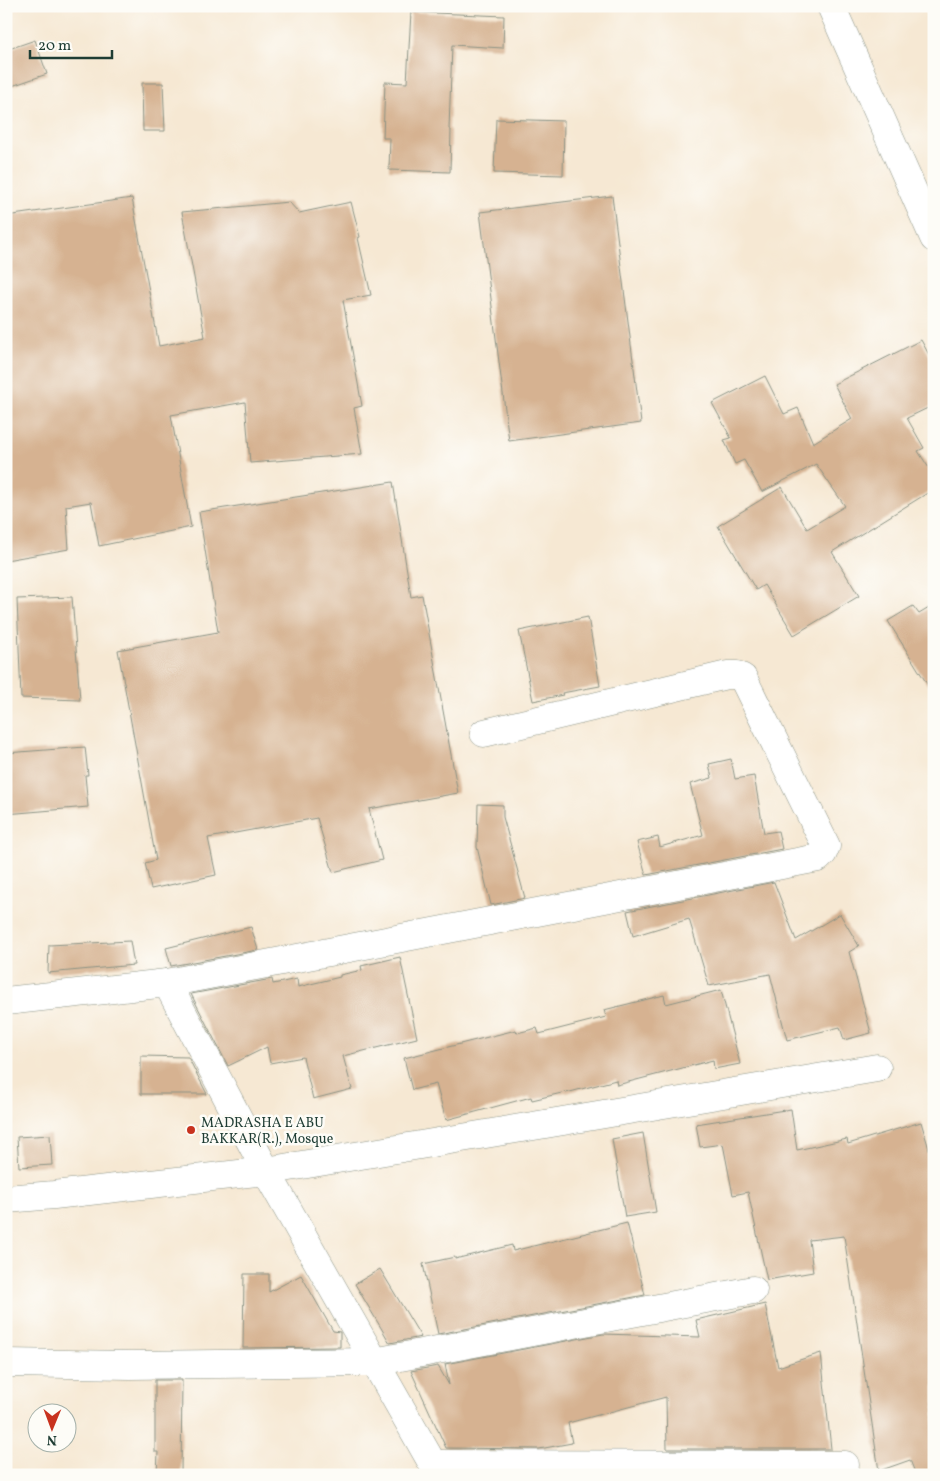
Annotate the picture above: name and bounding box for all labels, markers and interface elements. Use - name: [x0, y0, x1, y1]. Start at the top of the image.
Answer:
- scale bar: [30, 28, 112, 60]
- text: 20 m: [38, 36, 71, 57]
- place label: MADRASHA E ABU BAKKAR(R.), Mosque: [201, 1114, 334, 1149]
- marker: MADRASHA E ABU BAKKAR(R.), Mosque: [185, 1124, 197, 1136]
- north arrow: [28, 1404, 78, 1454]
- text: N: [47, 1430, 57, 1449]

